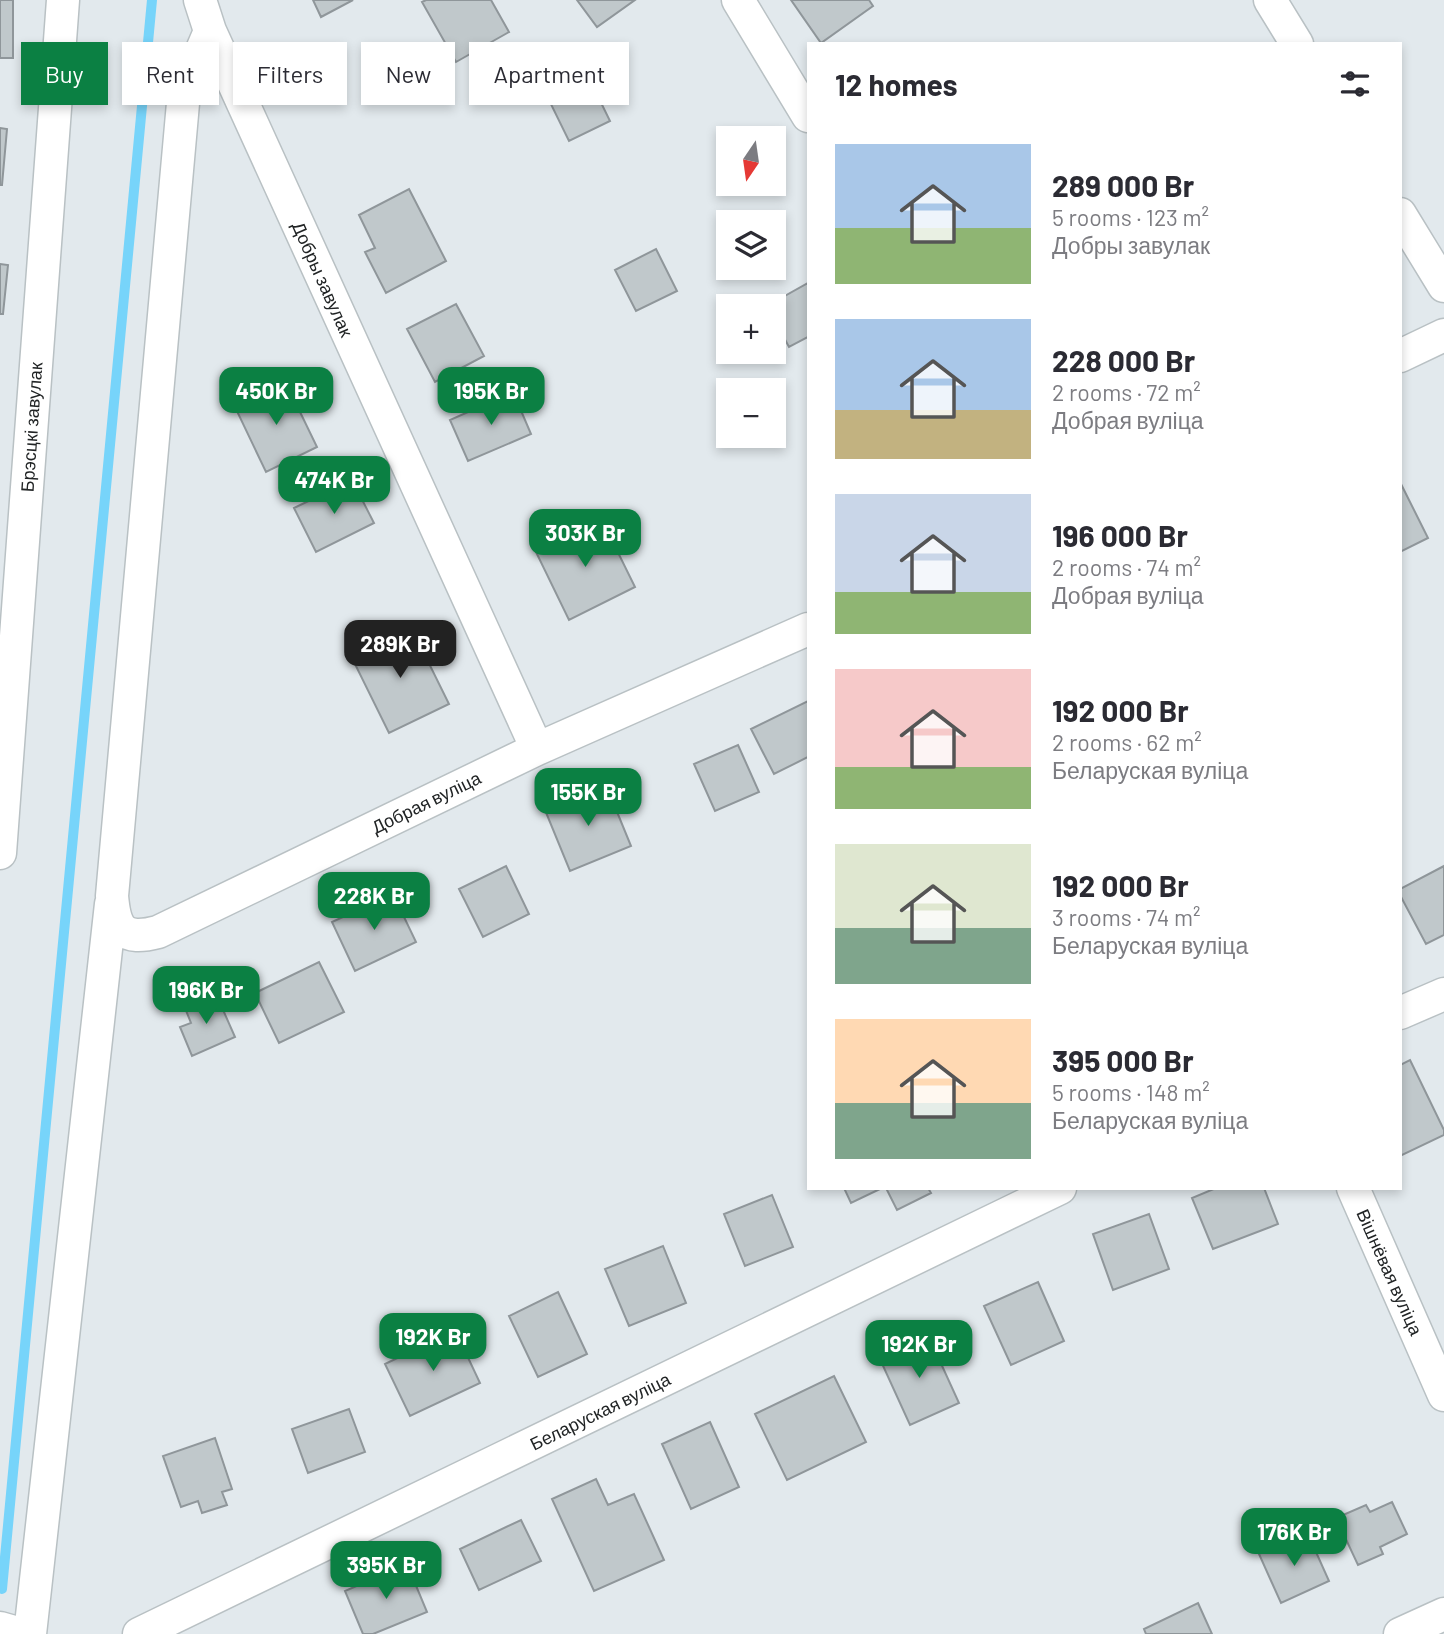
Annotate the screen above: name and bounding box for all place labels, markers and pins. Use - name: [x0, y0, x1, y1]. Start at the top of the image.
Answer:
- pin: 450K Br: [211, 368, 341, 427]
- pin: 195K Br: [426, 368, 556, 427]
- pin: 474K Br: [269, 456, 399, 516]
- pin: 303K Br: [520, 510, 650, 569]
- pin: 289K Br: [335, 620, 465, 680]
- pin: 155K Br: [523, 768, 653, 828]
- pin: 228K Br: [309, 872, 439, 932]
- pin: 196K Br: [141, 967, 271, 1026]
- pin: 192K Br: [368, 1314, 498, 1373]
- pin: 192K Br: [854, 1320, 984, 1380]
- pin: 176K Br: [1229, 1508, 1359, 1568]
- pin: 395K Br: [321, 1542, 451, 1601]

